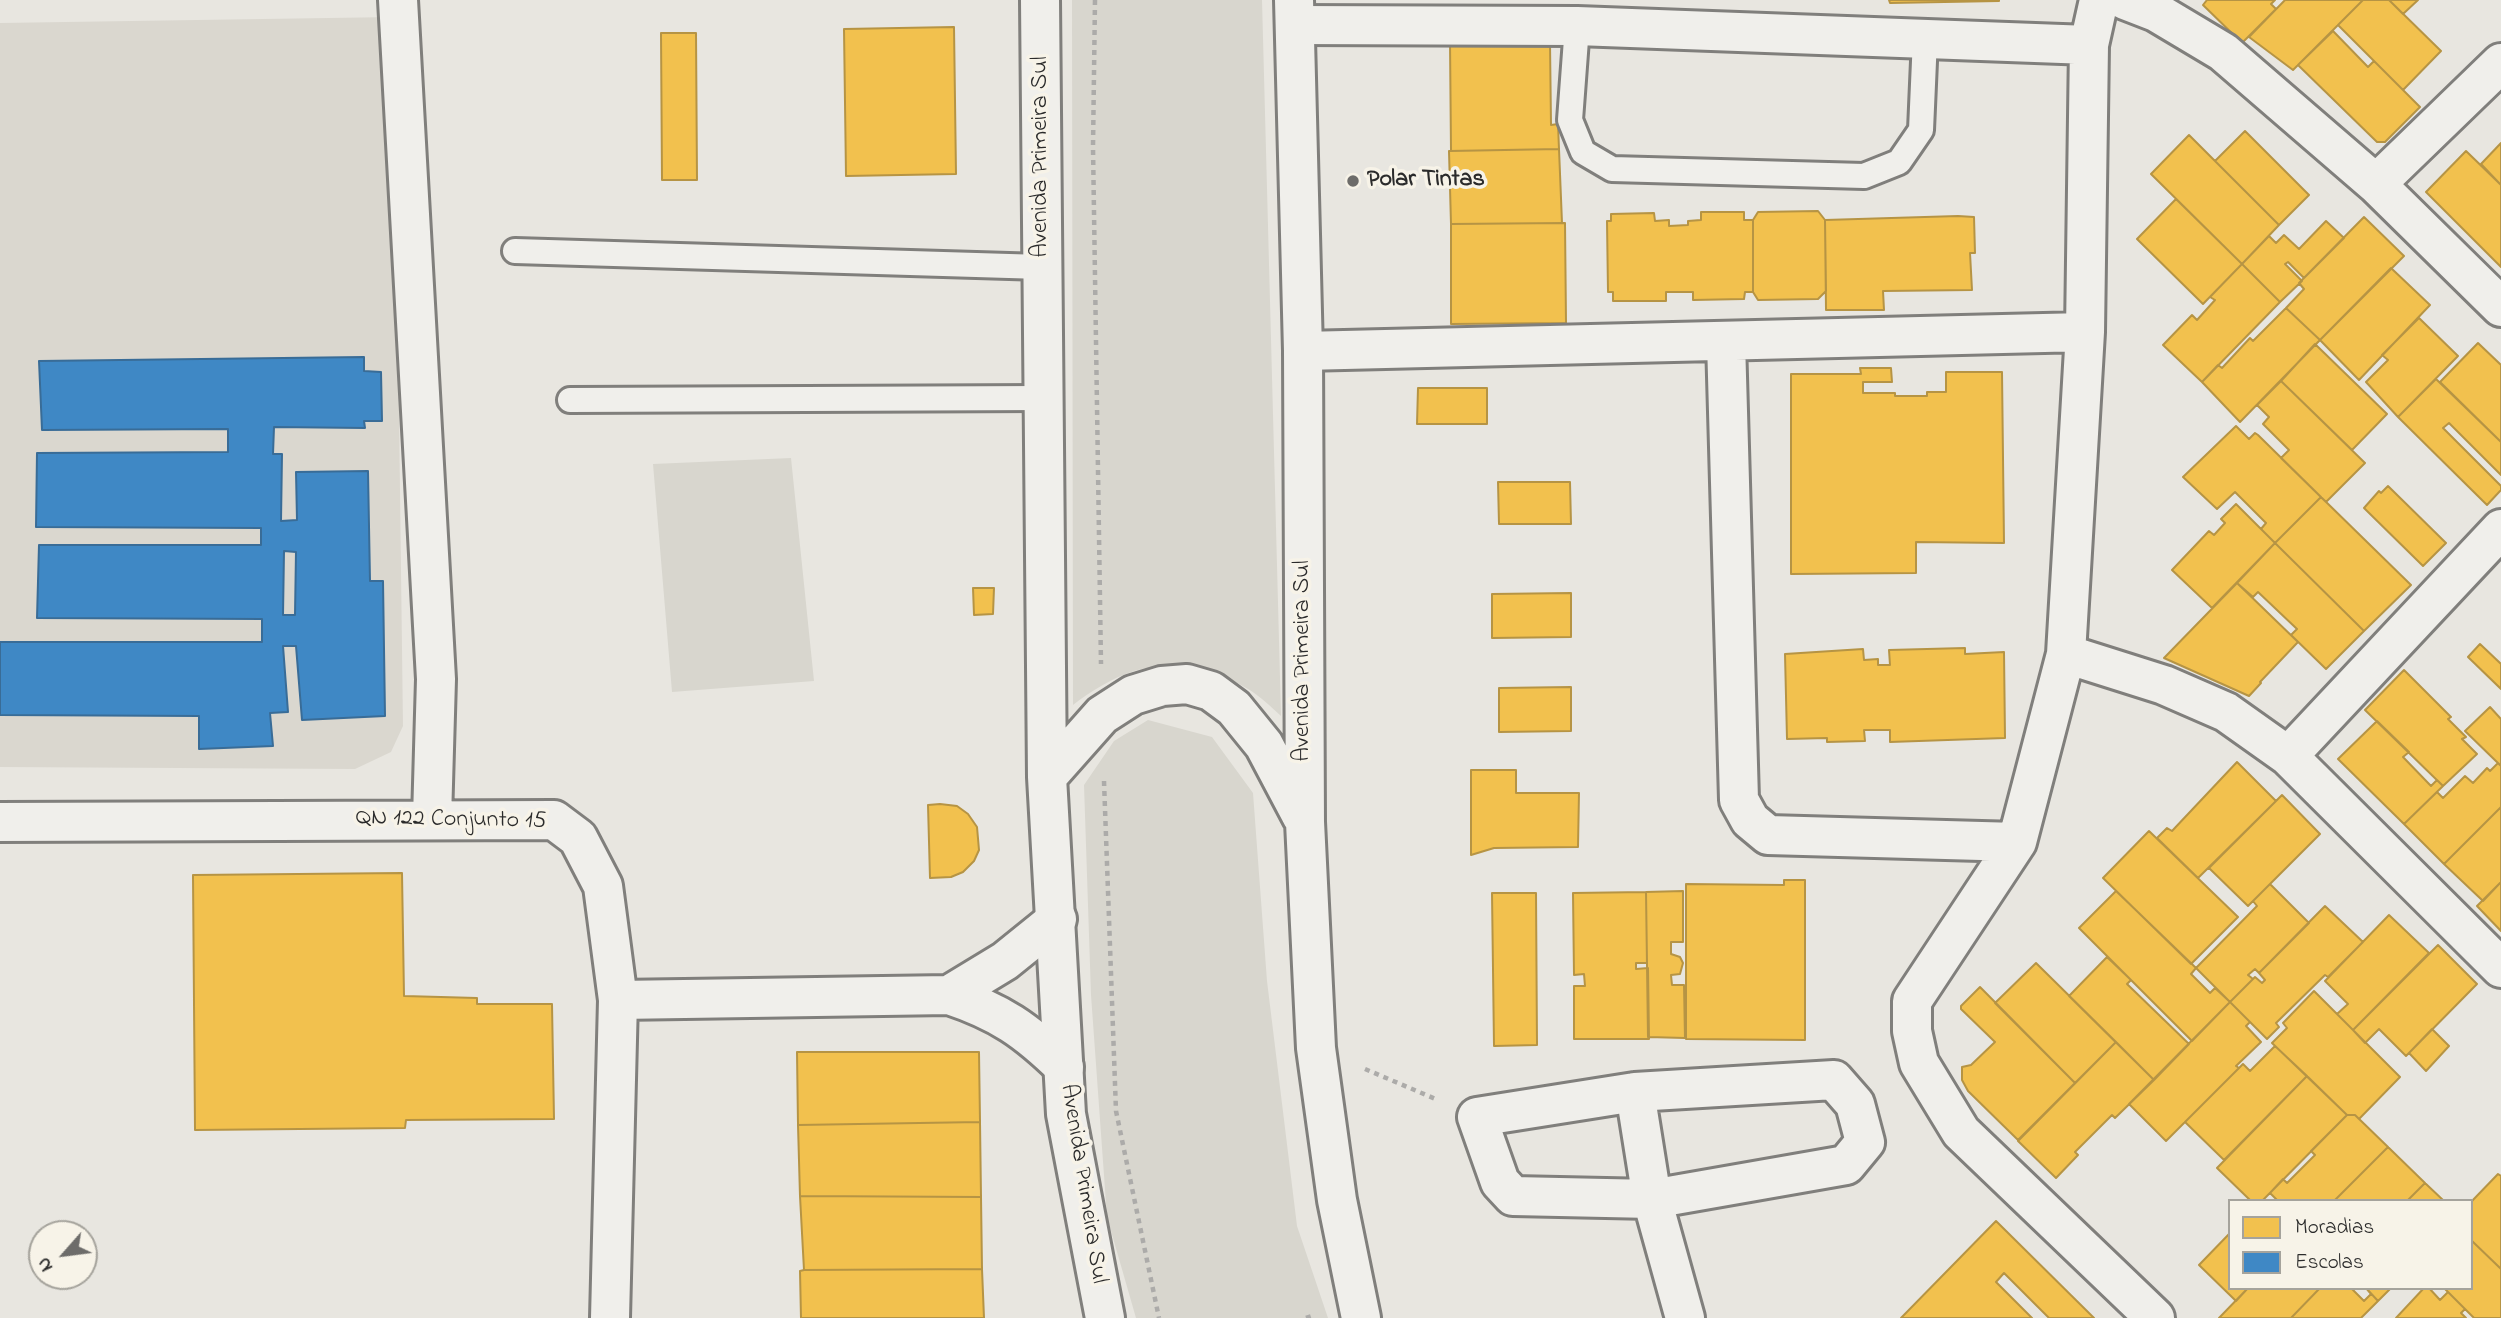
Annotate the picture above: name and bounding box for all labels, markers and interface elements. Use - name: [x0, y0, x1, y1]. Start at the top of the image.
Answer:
- street label: Avenida Primeira Sul: [1028, 56, 1056, 258]
- place label: Polar Tintas: [1367, 167, 1485, 195]
- marker: Polar Tintas: [1345, 173, 1361, 189]
- street label: Avenida Primeira Sul: [1290, 560, 1318, 762]
- street label: QN 122 Conjunto 15: [355, 805, 547, 837]
- street label: Avenida Primeira Sul: [1052, 1082, 1112, 1286]
- legend: [2228, 1199, 2473, 1290]
- text: Moradias: [2295, 1213, 2374, 1243]
- north arrow: [28, 1220, 98, 1290]
- text: Escolas: [2295, 1248, 2364, 1278]
- text: N: [31, 1252, 61, 1276]

